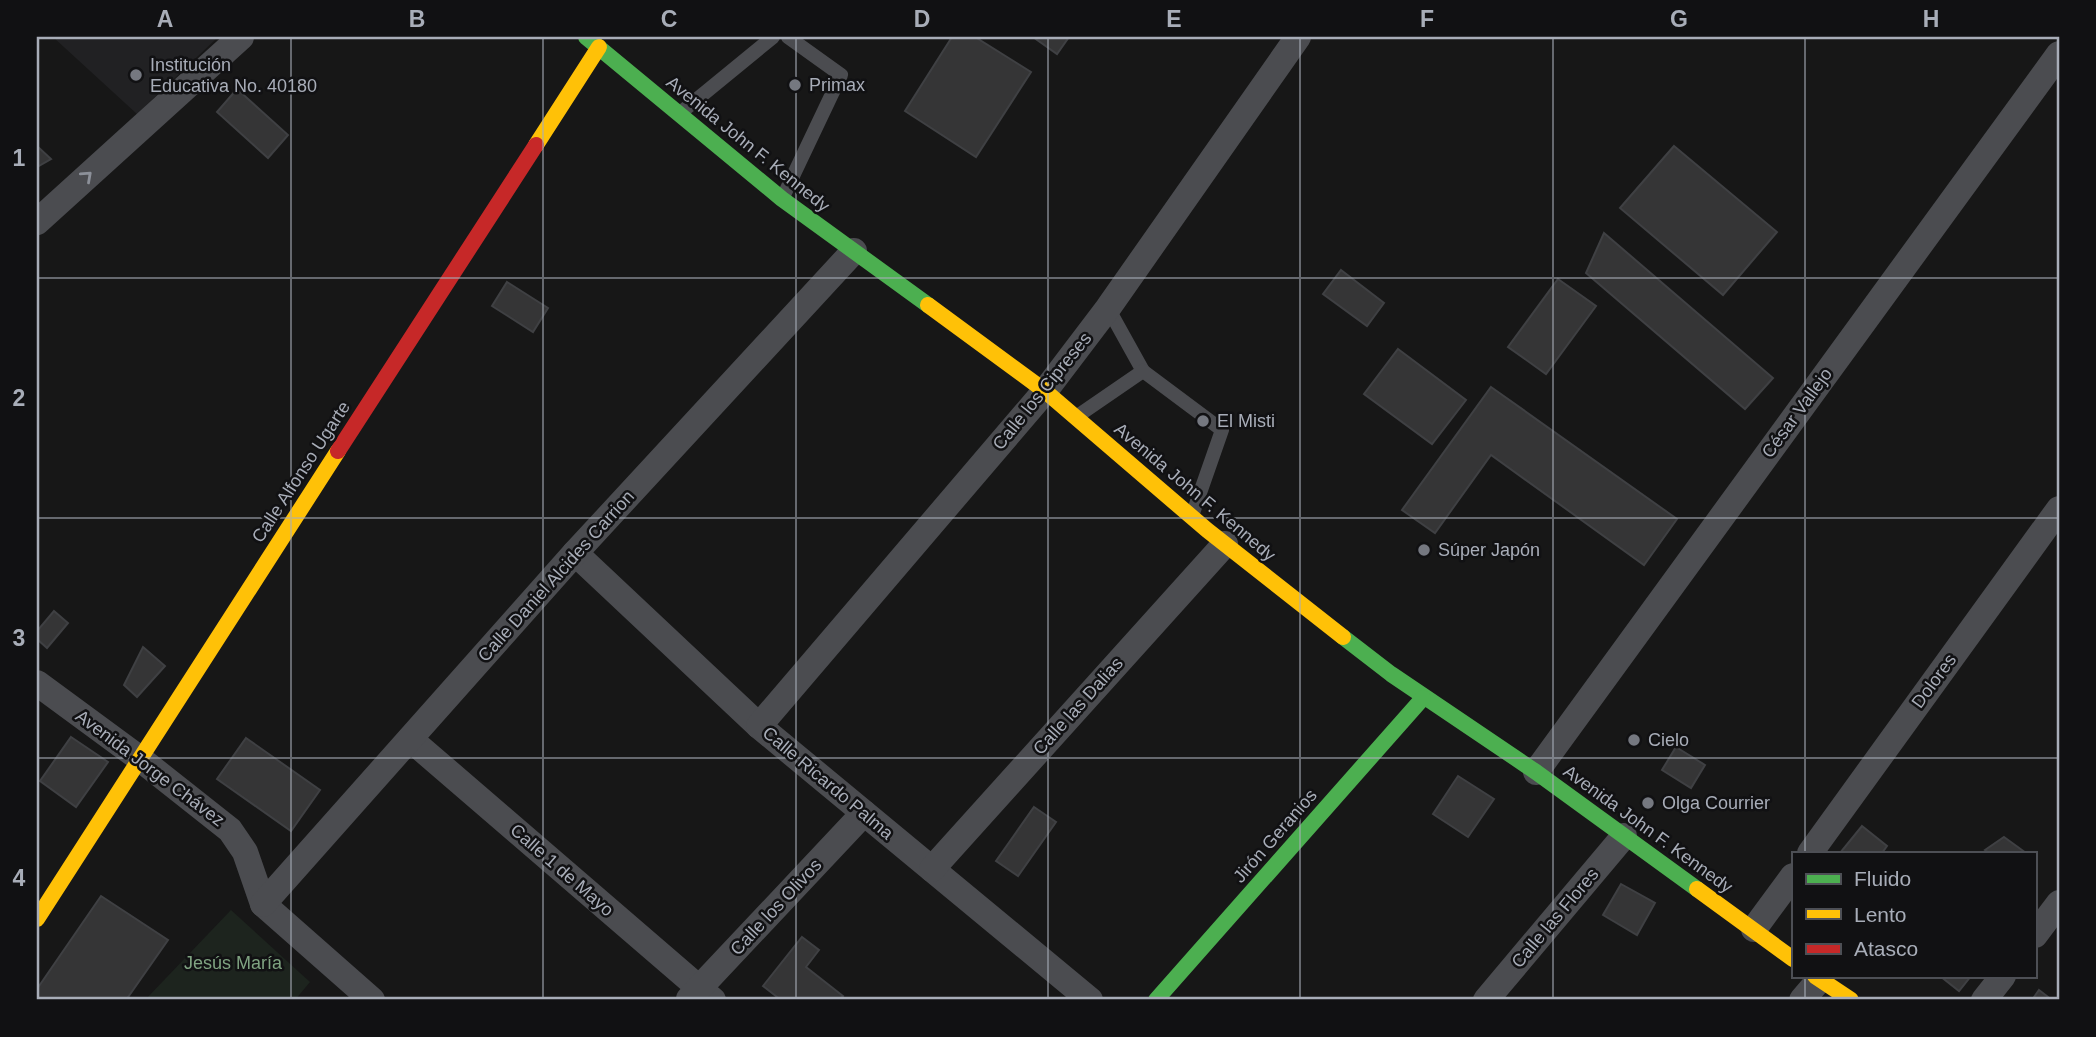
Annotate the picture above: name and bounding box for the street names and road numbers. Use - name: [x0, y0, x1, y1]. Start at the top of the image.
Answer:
- street label: Avenida John F. Kennedy: [663, 72, 833, 216]
- street label: Calle los Cipreses: [989, 328, 1095, 454]
- street label: César Vallejo: [1758, 364, 1836, 462]
- street label: Calle Alfonso Ugarte: [248, 398, 354, 546]
- street label: Avenida John F. Kennedy: [1111, 419, 1279, 565]
- street label: Calle Daniel Alcides Carrion: [474, 486, 638, 666]
- street label: Dolores: [1908, 650, 1960, 712]
- street label: Calle las Dalias: [1029, 653, 1127, 759]
- street label: Avenida Jorge Chávez: [72, 706, 228, 830]
- street label: Calle Ricardo Palma: [759, 723, 898, 844]
- street label: Avenida John F. Kennedy: [1560, 761, 1736, 897]
- street label: Jirón Geranios: [1229, 785, 1321, 887]
- street label: Calle 1 de Mayo: [506, 820, 618, 920]
- street label: Calle los Olivos: [726, 855, 826, 959]
- street label: Calle las Flores: [1507, 864, 1603, 972]

